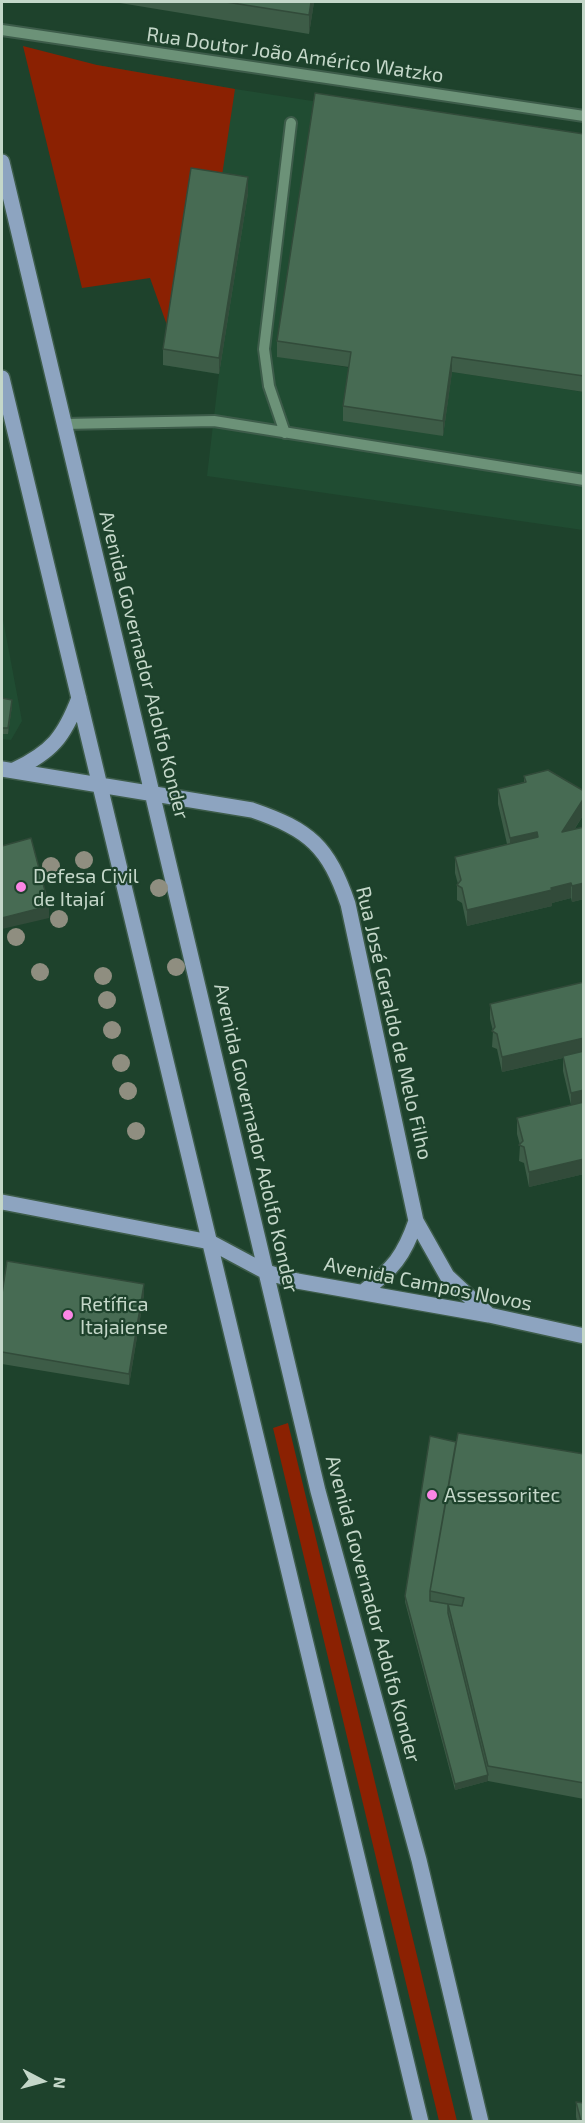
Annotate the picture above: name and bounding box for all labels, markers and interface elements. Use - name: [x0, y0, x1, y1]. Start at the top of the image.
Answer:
- street label: Rua Doutor João Américo Watzko: [145, 22, 445, 88]
- street label: Avenida Governador Adolfo Konder: [94, 508, 194, 822]
- place label: Defesa Civil de Itajaí: [33, 864, 139, 911]
- marker: Defesa Civil de Itajaí: [14, 880, 28, 894]
- street label: Rua José Geraldo de Melo Filho: [351, 884, 437, 1162]
- street label: Avenida Governador Adolfo Konder: [209, 981, 303, 1295]
- street label: Avenida Campos Novos: [322, 1252, 534, 1316]
- place label: Retífica Itajaiense: [80, 1292, 168, 1339]
- marker: Retífica Itajaiense: [61, 1308, 75, 1322]
- street label: Avenida Governador Adolfo Konder: [320, 1453, 426, 1765]
- place label: Assessoritec: [444, 1483, 560, 1507]
- marker: Assessoritec: [425, 1488, 439, 1502]
- north arrow: [12, 2051, 72, 2111]
- text: N: [50, 2076, 70, 2090]

